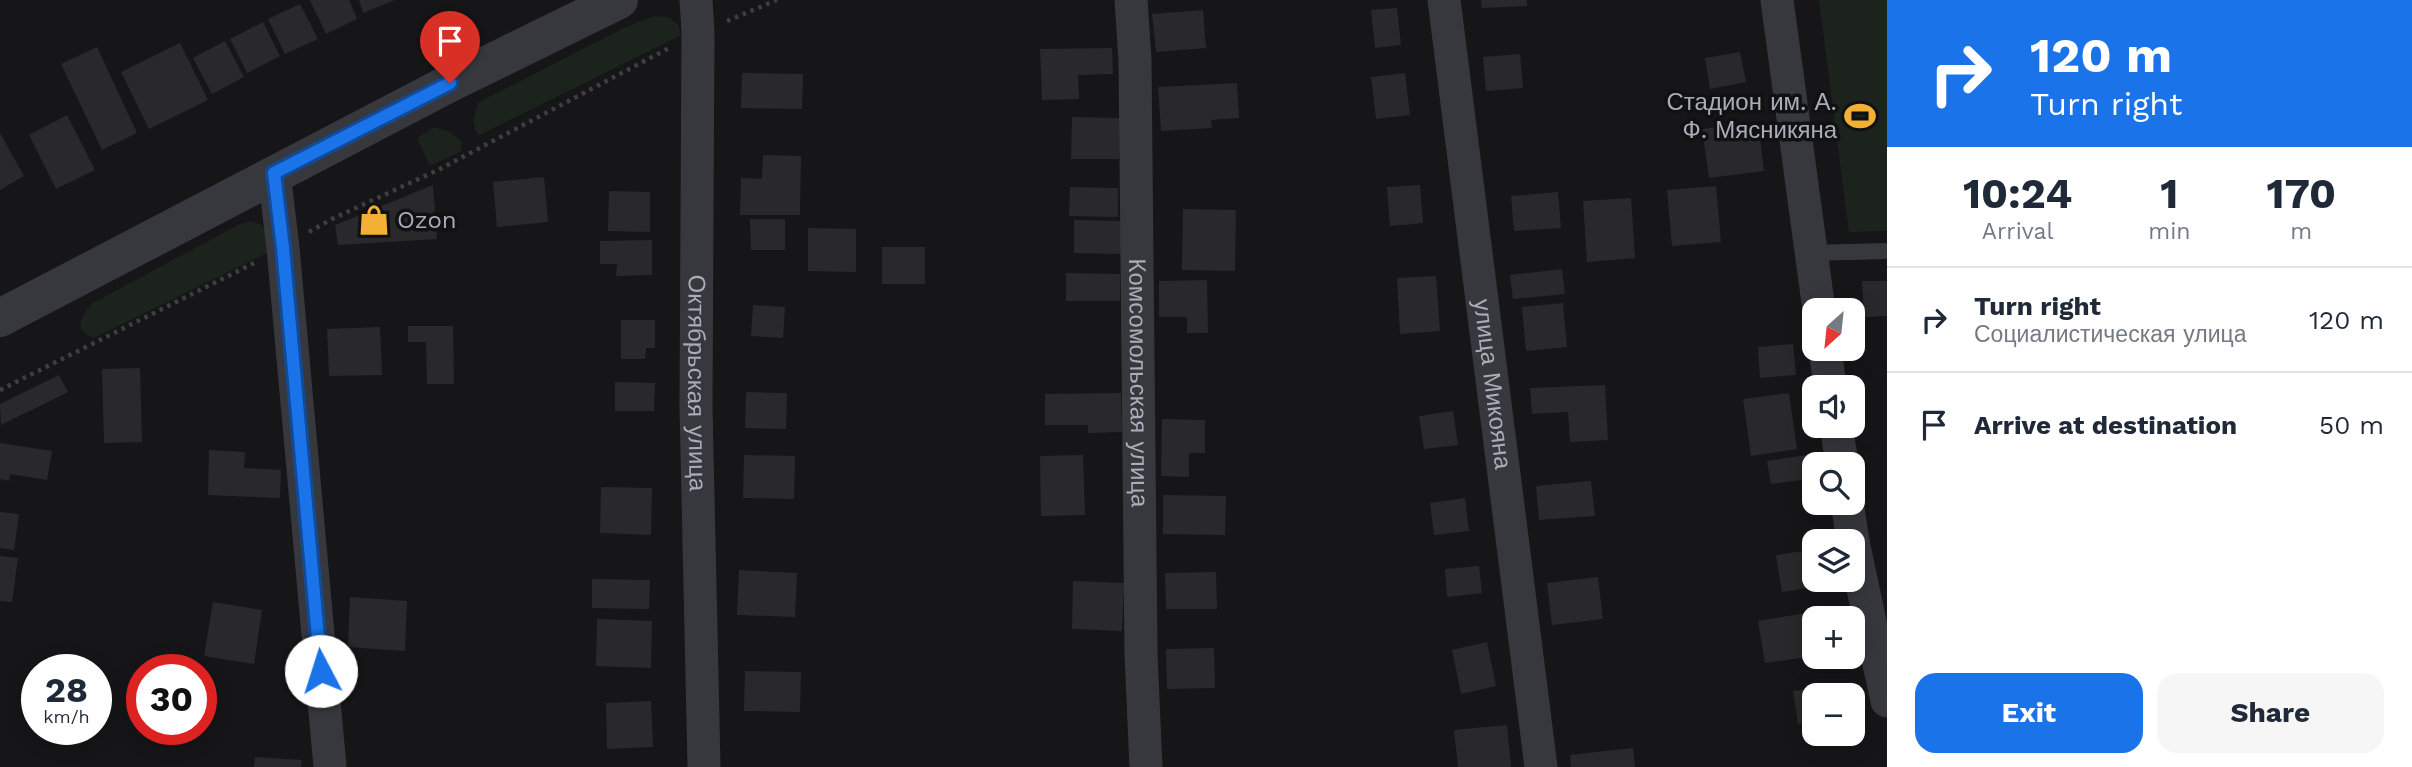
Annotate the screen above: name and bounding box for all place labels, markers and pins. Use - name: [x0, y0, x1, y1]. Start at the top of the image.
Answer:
- pin: [420, 11, 480, 83]
- place label: Стадион им. А. Ф. Мясникяна: [1667, 88, 1838, 144]
- sports icon: Стадион им. А. Ф. Мясникяна: [1843, 99, 1877, 133]
- shop icon: Ozon: [357, 203, 391, 237]
- place label: Ozon: [397, 206, 457, 234]

